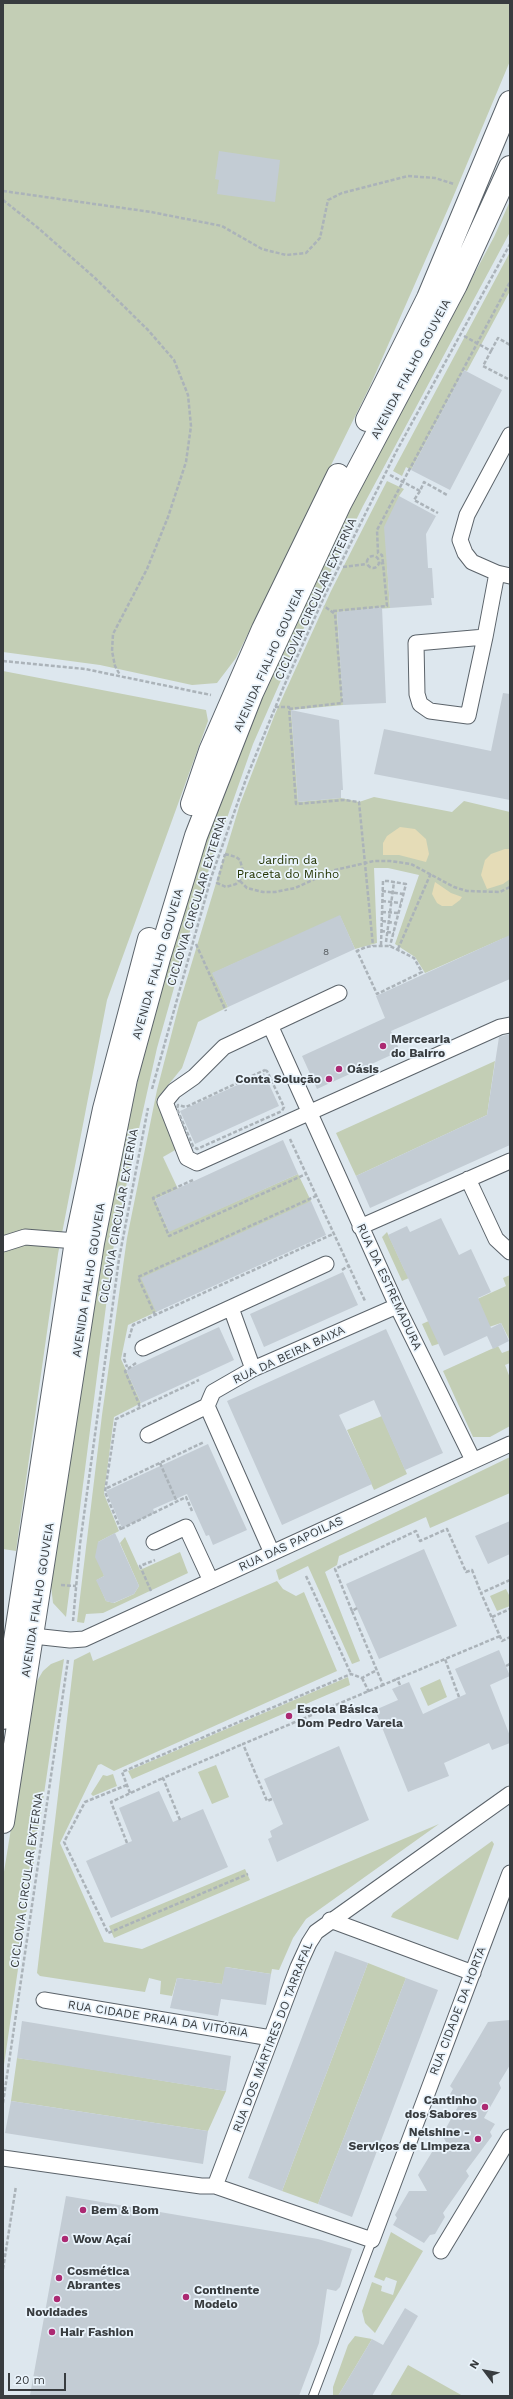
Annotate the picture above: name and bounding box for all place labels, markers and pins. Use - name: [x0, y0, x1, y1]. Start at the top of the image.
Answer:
- place label: Mercearia do Bairro: [391, 1032, 450, 1060]
- marker: Mercearia do Bairro: [378, 1041, 388, 1051]
- place label: Oásis: [347, 1062, 379, 1076]
- marker: Oásis: [334, 1064, 344, 1074]
- place label: Conta Solução: [235, 1072, 321, 1086]
- marker: Conta Solução: [324, 1074, 334, 1084]
- place label: Escola Básica Dom Pedro Varela: [297, 1702, 403, 1730]
- marker: Escola Básica Dom Pedro Varela: [284, 1711, 294, 1721]
- place label: Cantinho dos Sabores: [405, 2093, 477, 2121]
- marker: Cantinho dos Sabores: [480, 2102, 490, 2112]
- place label: Nelshine - Serviços de Limpeza: [349, 2125, 470, 2153]
- marker: Nelshine - Serviços de Limpeza: [473, 2134, 483, 2144]
- place label: Bem & Bom: [91, 2203, 159, 2217]
- marker: Bem & Bom: [78, 2205, 88, 2215]
- place label: Wow Açaí: [73, 2232, 131, 2246]
- marker: Wow Açaí: [60, 2234, 70, 2244]
- place label: Cosmética Abrantes: [67, 2264, 129, 2292]
- marker: Cosmética Abrantes: [54, 2273, 64, 2283]
- place label: Continente Modelo: [194, 2283, 259, 2311]
- marker: Continente Modelo: [181, 2292, 191, 2302]
- marker: Novidades: [52, 2294, 62, 2304]
- place label: Novidades: [26, 2305, 88, 2319]
- place label: Hair Fashion: [60, 2325, 134, 2339]
- marker: Hair Fashion: [47, 2327, 57, 2337]

